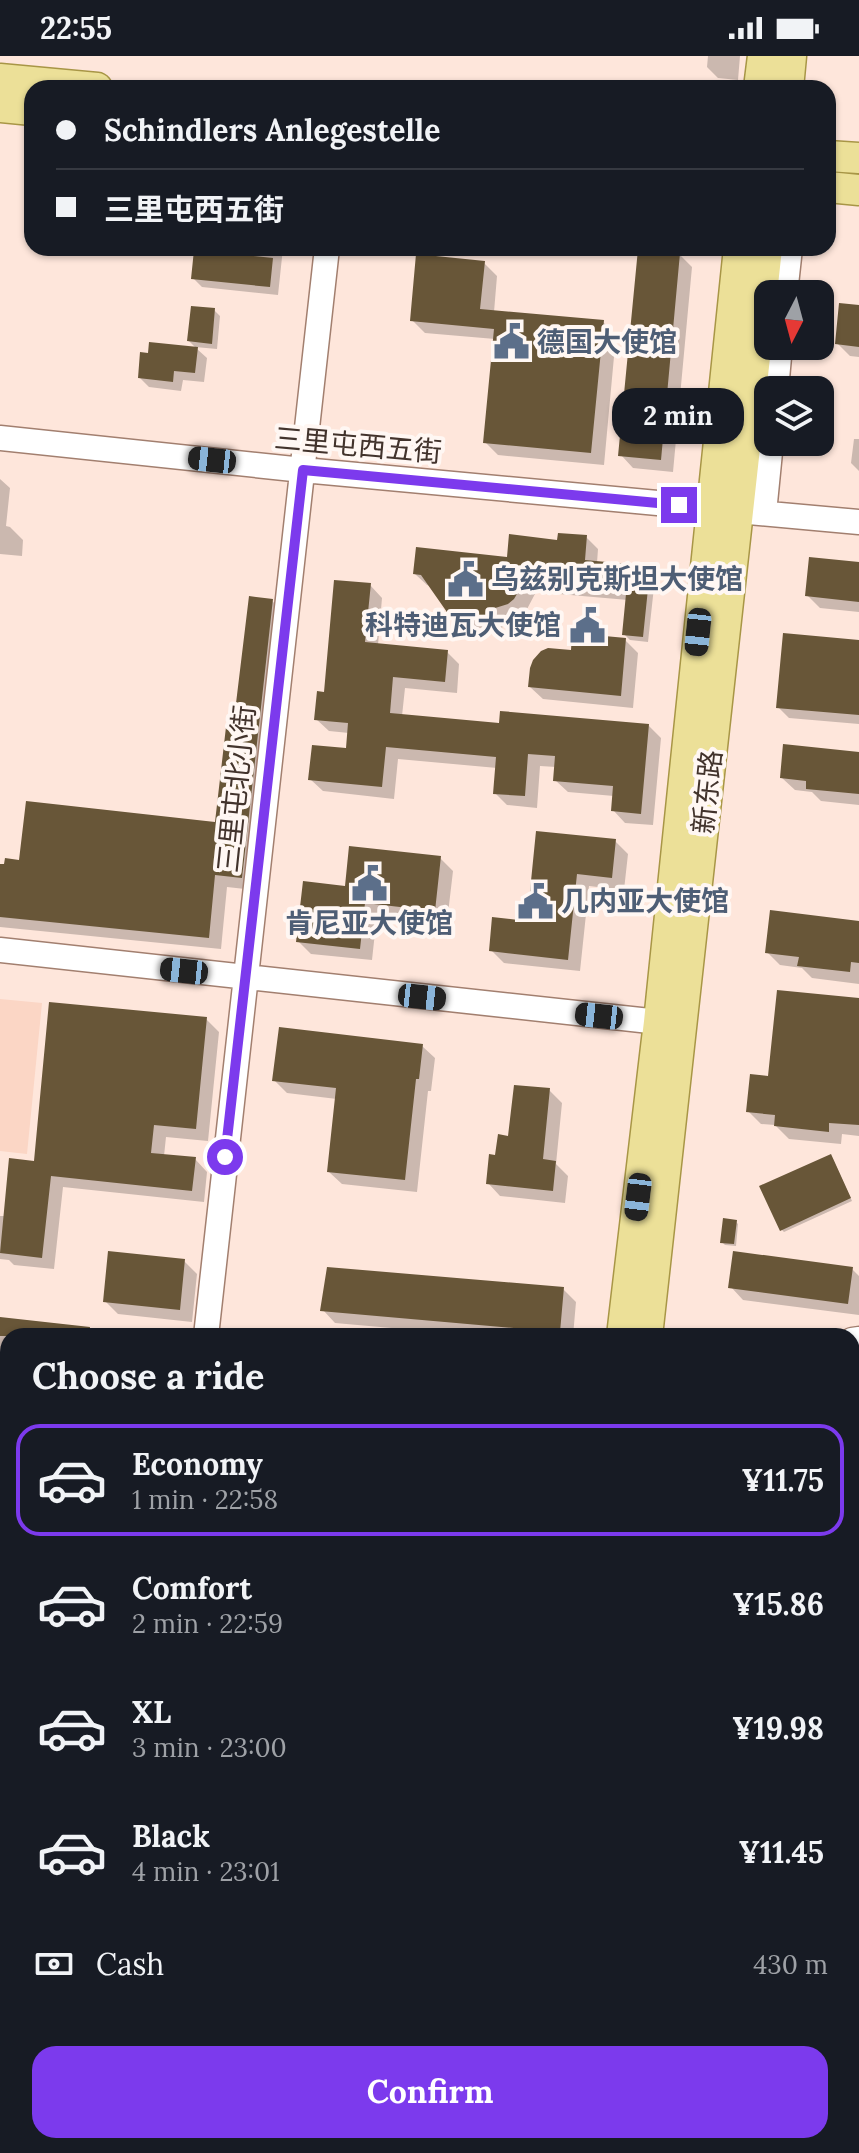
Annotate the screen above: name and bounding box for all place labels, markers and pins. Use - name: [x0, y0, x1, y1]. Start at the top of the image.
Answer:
- public building icon: 德国大使馆: [492, 323, 530, 361]
- place label: 德国大使馆: [537, 324, 677, 360]
- public building icon: 乌兹别克斯坦大使馆: [446, 560, 484, 598]
- place label: 乌兹别克斯坦大使馆: [491, 561, 743, 597]
- public building icon: 科特迪瓦大使馆: [568, 606, 606, 644]
- place label: 科特迪瓦大使馆: [365, 607, 561, 643]
- public building icon: 肯尼亚大使馆: [350, 864, 388, 902]
- public building icon: 几内亚大使馆: [516, 882, 554, 920]
- place label: 几内亚大使馆: [561, 883, 729, 919]
- place label: 肯尼亚大使馆: [285, 905, 453, 941]

